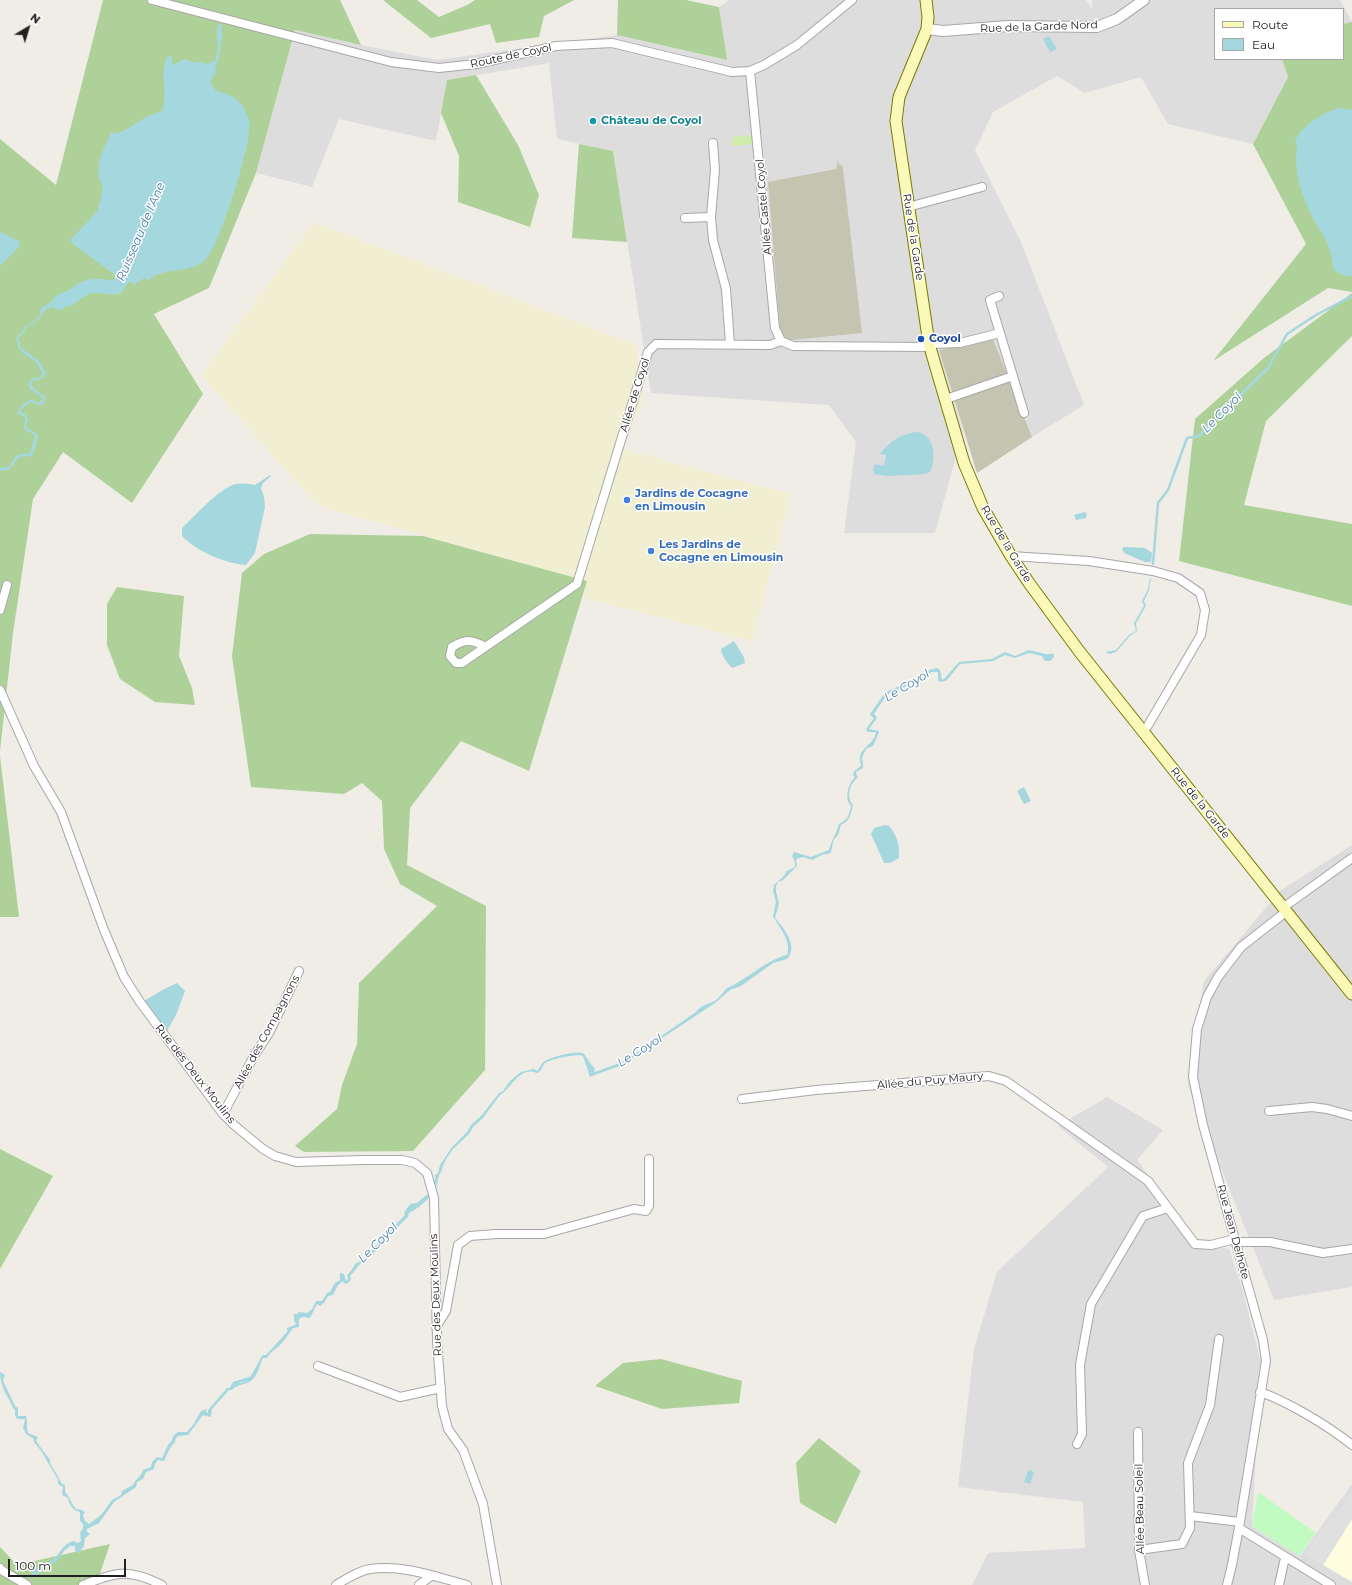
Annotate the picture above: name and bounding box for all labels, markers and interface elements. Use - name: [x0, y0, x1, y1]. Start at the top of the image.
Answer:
- north arrow: [8, 8, 48, 48]
- legend: [1214, 8, 1344, 60]
- text: N: [28, 10, 43, 27]
- text: Route: [1252, 17, 1288, 32]
- street label: Rue de la Garde Nord: [980, 18, 1098, 36]
- text: Eau: [1252, 37, 1275, 52]
- street label: Route de Coyol: [469, 41, 553, 71]
- place label: Château de Coyol: [601, 114, 702, 128]
- marker: Château de Coyol: [588, 116, 598, 126]
- street label: Allée Castel Coyol: [753, 158, 775, 256]
- water label: Ruisseau de l'Ane: [114, 180, 168, 284]
- street label: Rue de la Garde: [900, 193, 926, 281]
- place label: Coyol: [929, 332, 961, 346]
- marker: Coyol: [916, 334, 926, 344]
- street label: Allée de Coyol: [617, 356, 653, 434]
- water label: Le Coyol: [1199, 390, 1245, 436]
- place label: Jardins de Cocagne en Limousin: [635, 487, 748, 513]
- marker: Jardins de Cocagne en Limousin: [622, 495, 632, 505]
- street label: Rue de la Garde: [978, 503, 1034, 585]
- place label: Les Jardins de Cocagne en Limousin: [659, 538, 783, 564]
- marker: Les Jardins de Cocagne en Limousin: [646, 546, 656, 556]
- water label: Le Coyol: [882, 667, 932, 705]
- street label: Rue de la Garde: [1167, 765, 1233, 841]
- street label: Allée des Compagnons: [231, 973, 303, 1091]
- street label: Rue des Deux Moulins: [152, 1022, 238, 1126]
- water label: Le Coyol: [615, 1032, 665, 1070]
- street label: Allée du Puy Maury: [876, 1070, 984, 1092]
- street label: Rue Jean Delhote: [1214, 1183, 1252, 1281]
- water label: Le Coyol: [355, 1220, 401, 1266]
- street label: Rue des Deux Moulins: [427, 1233, 445, 1357]
- street label: Allée Beau Soleil: [1133, 1464, 1147, 1554]
- scale bar: [10, 1551, 128, 1577]
- text: 100 m: [15, 1558, 51, 1573]

